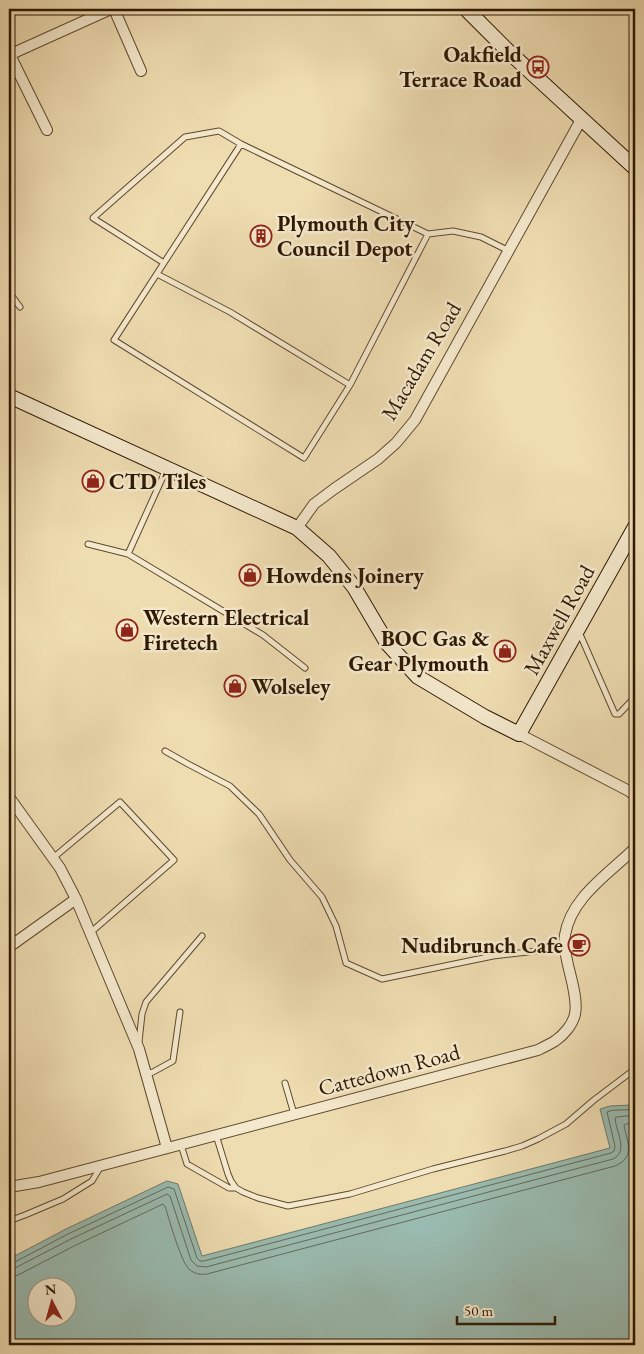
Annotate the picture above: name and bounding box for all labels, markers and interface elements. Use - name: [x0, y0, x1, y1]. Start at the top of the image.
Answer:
- place label: Oakfield Terrace Road: [399, 40, 522, 94]
- bus stop icon: Oakfield Terrace Road: [526, 55, 550, 79]
- place label: Plymouth City Council Depot: [277, 209, 415, 263]
- building icon: Plymouth City Council Depot: [249, 224, 273, 248]
- street label: Macadam Road: [374, 296, 468, 425]
- place label: CTD Tiles: [109, 467, 206, 496]
- shop icon: CTD Tiles: [81, 469, 105, 493]
- street label: Maxwell Road: [517, 559, 602, 680]
- place label: Howdens Joinery: [266, 561, 424, 590]
- shop icon: Howdens Joinery: [238, 563, 262, 587]
- place label: Western Electrical Firetech: [143, 603, 309, 657]
- shop icon: Western Electrical Firetech: [115, 618, 139, 642]
- place label: BOC Gas & Gear Plymouth: [349, 624, 489, 678]
- shop icon: BOC Gas & Gear Plymouth: [493, 639, 517, 663]
- place label: Wolseley: [251, 672, 331, 701]
- shop icon: Wolseley: [223, 674, 247, 698]
- place label: Nudibrunch Cafe: [401, 931, 563, 960]
- cafe icon: Nudibrunch Cafe: [567, 933, 591, 957]
- street label: Cattedown Road: [315, 1037, 464, 1103]
- north arrow: [28, 1276, 78, 1326]
- text: N: [44, 1279, 58, 1299]
- scale bar: [457, 1294, 554, 1326]
- text: 50 m: [464, 1301, 493, 1320]

